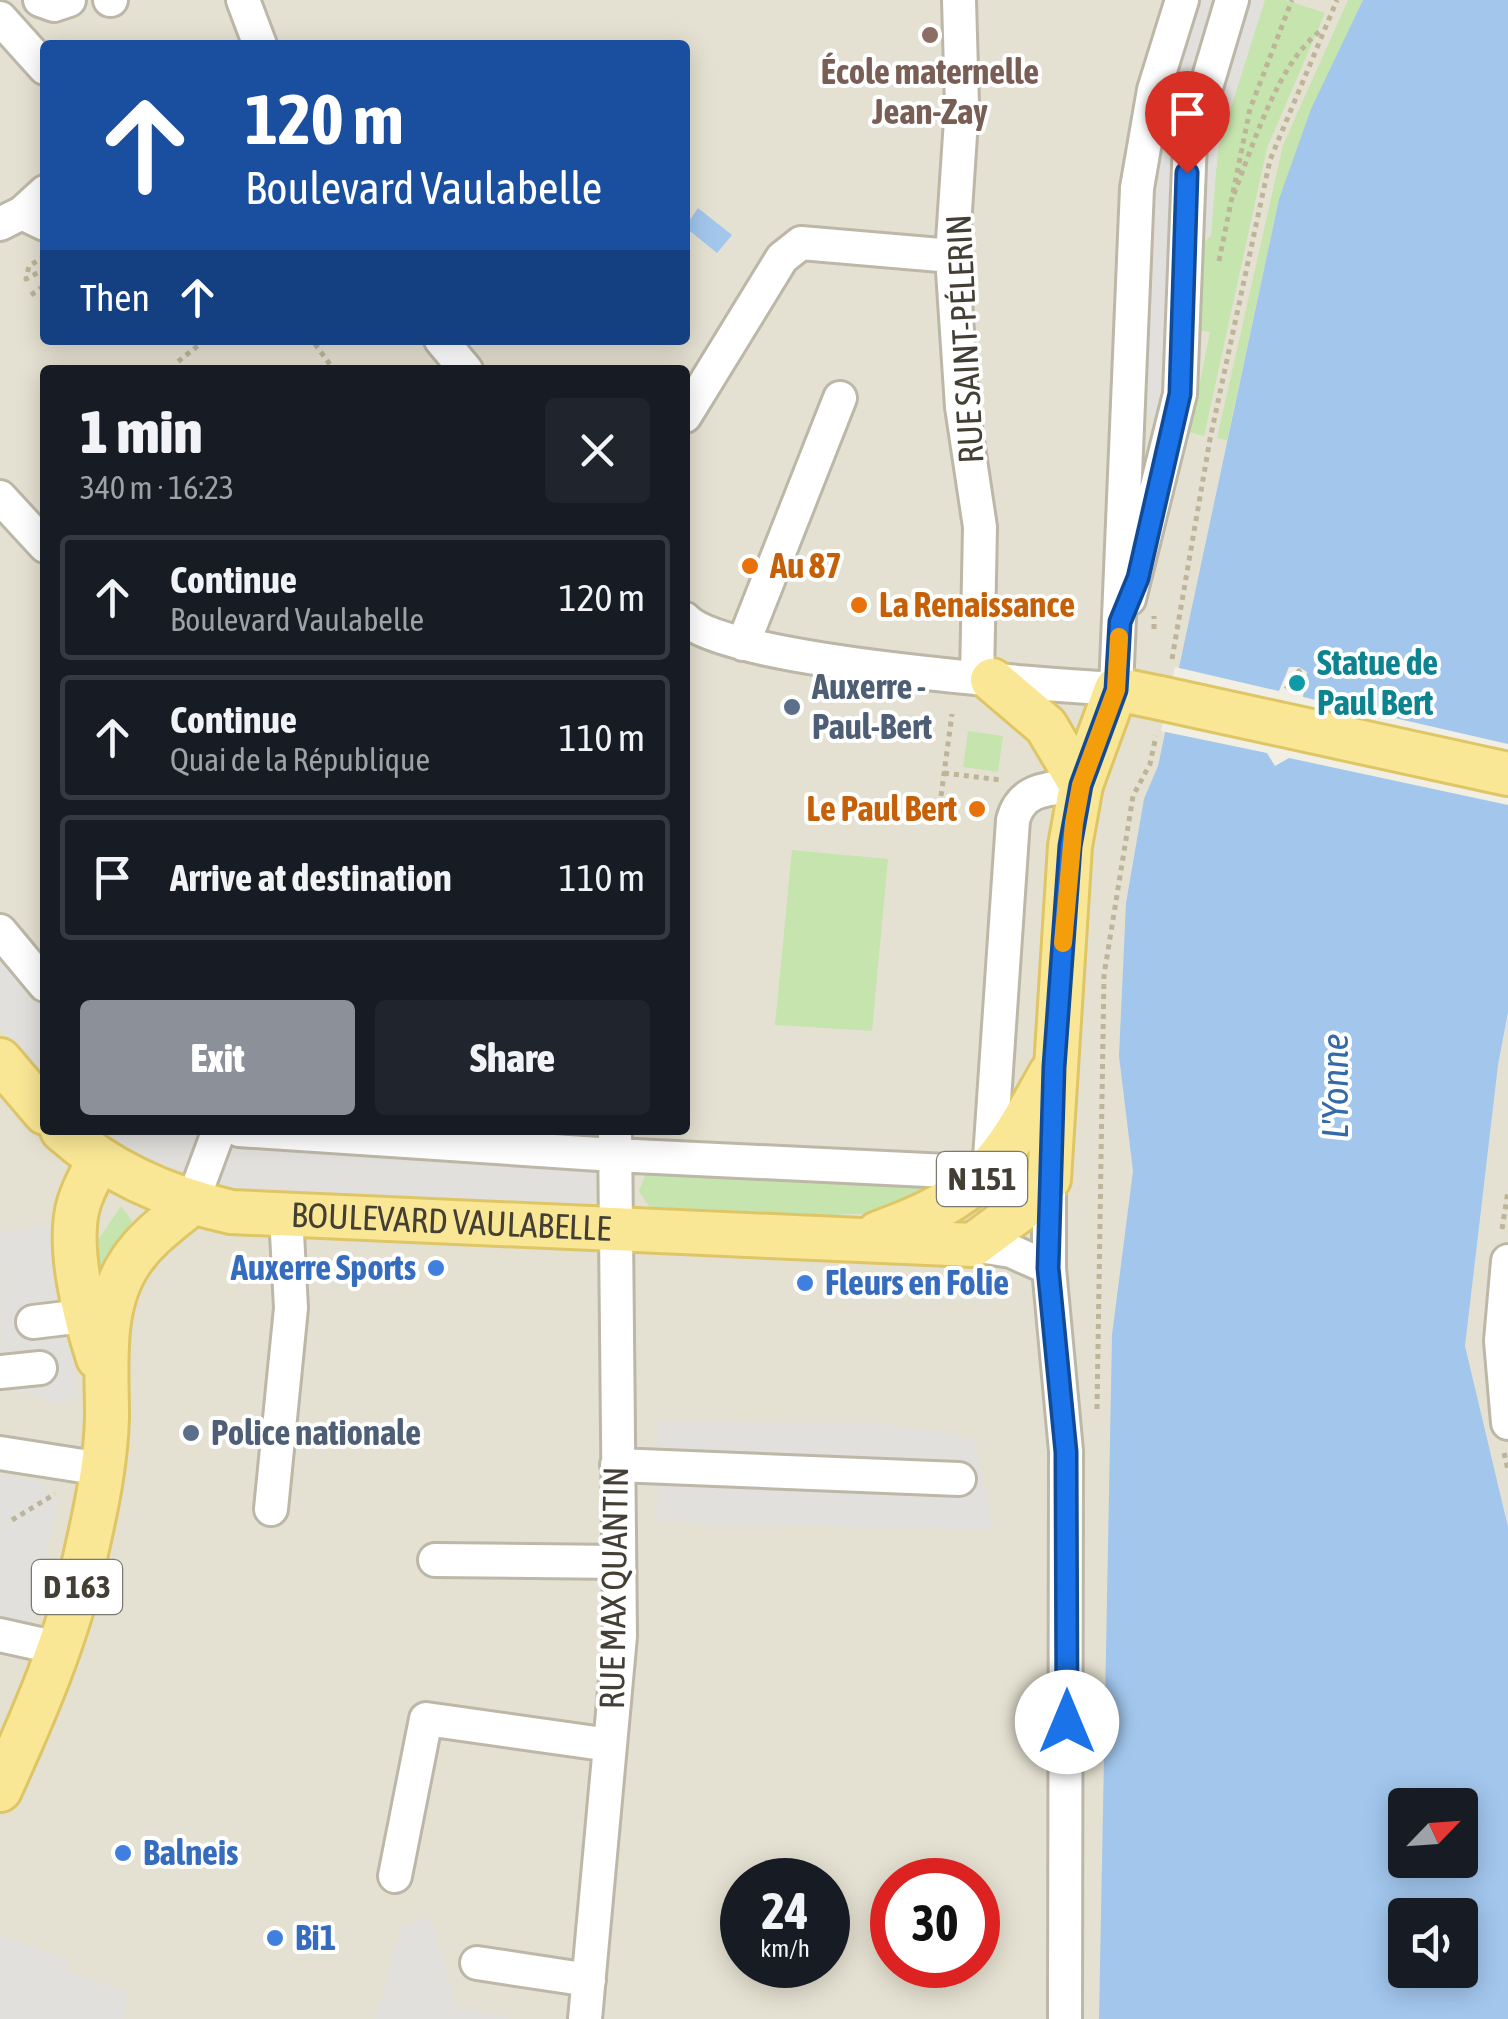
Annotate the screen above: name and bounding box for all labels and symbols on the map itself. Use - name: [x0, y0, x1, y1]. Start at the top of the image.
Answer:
- marker: École maternelle Jean-Zay: [919, 24, 941, 46]
- place label: École maternelle Jean-Zay: [821, 51, 1039, 131]
- pin: [1145, 71, 1230, 174]
- street label: RUE SAINT-PÉLERIN: [938, 214, 990, 465]
- place label: Au 87: [769, 545, 842, 585]
- marker: Au 87: [739, 555, 761, 577]
- place label: La Renaissance: [879, 584, 1075, 624]
- marker: La Renaissance: [848, 594, 870, 616]
- place label: Statue de Paul Bert: [1317, 642, 1438, 722]
- place label: Auxerre - Paul-Bert: [811, 666, 932, 746]
- marker: Statue de Paul Bert: [1286, 672, 1308, 694]
- marker: Auxerre - Paul-Bert: [781, 696, 803, 718]
- place label: Le Paul Bert: [807, 788, 957, 828]
- marker: Le Paul Bert: [966, 798, 988, 820]
- water label: L'Yonne: [1313, 1033, 1356, 1139]
- road number: N 151: [937, 1152, 1027, 1206]
- street label: BOULEVARD VAULABELLE: [290, 1194, 612, 1248]
- place label: Auxerre Sports: [230, 1247, 416, 1287]
- marker: Auxerre Sports: [425, 1257, 447, 1279]
- place label: Fleurs en Folie: [825, 1262, 1009, 1302]
- marker: Fleurs en Folie: [794, 1272, 816, 1294]
- place label: Police nationale: [211, 1412, 421, 1452]
- marker: Police nationale: [180, 1422, 202, 1444]
- street label: RUE MAX QUANTIN: [591, 1466, 635, 1710]
- road number: D 163: [32, 1560, 122, 1614]
- position arrow: [1015, 1670, 1119, 1774]
- north arrow: [1388, 1788, 1478, 1878]
- place label: Balneis: [143, 1832, 238, 1872]
- marker: Balneis: [112, 1842, 134, 1864]
- speed limit sign: 30: [870, 1858, 1000, 1988]
- place label: Bi1: [295, 1917, 336, 1957]
- marker: Bi1: [264, 1927, 286, 1949]

